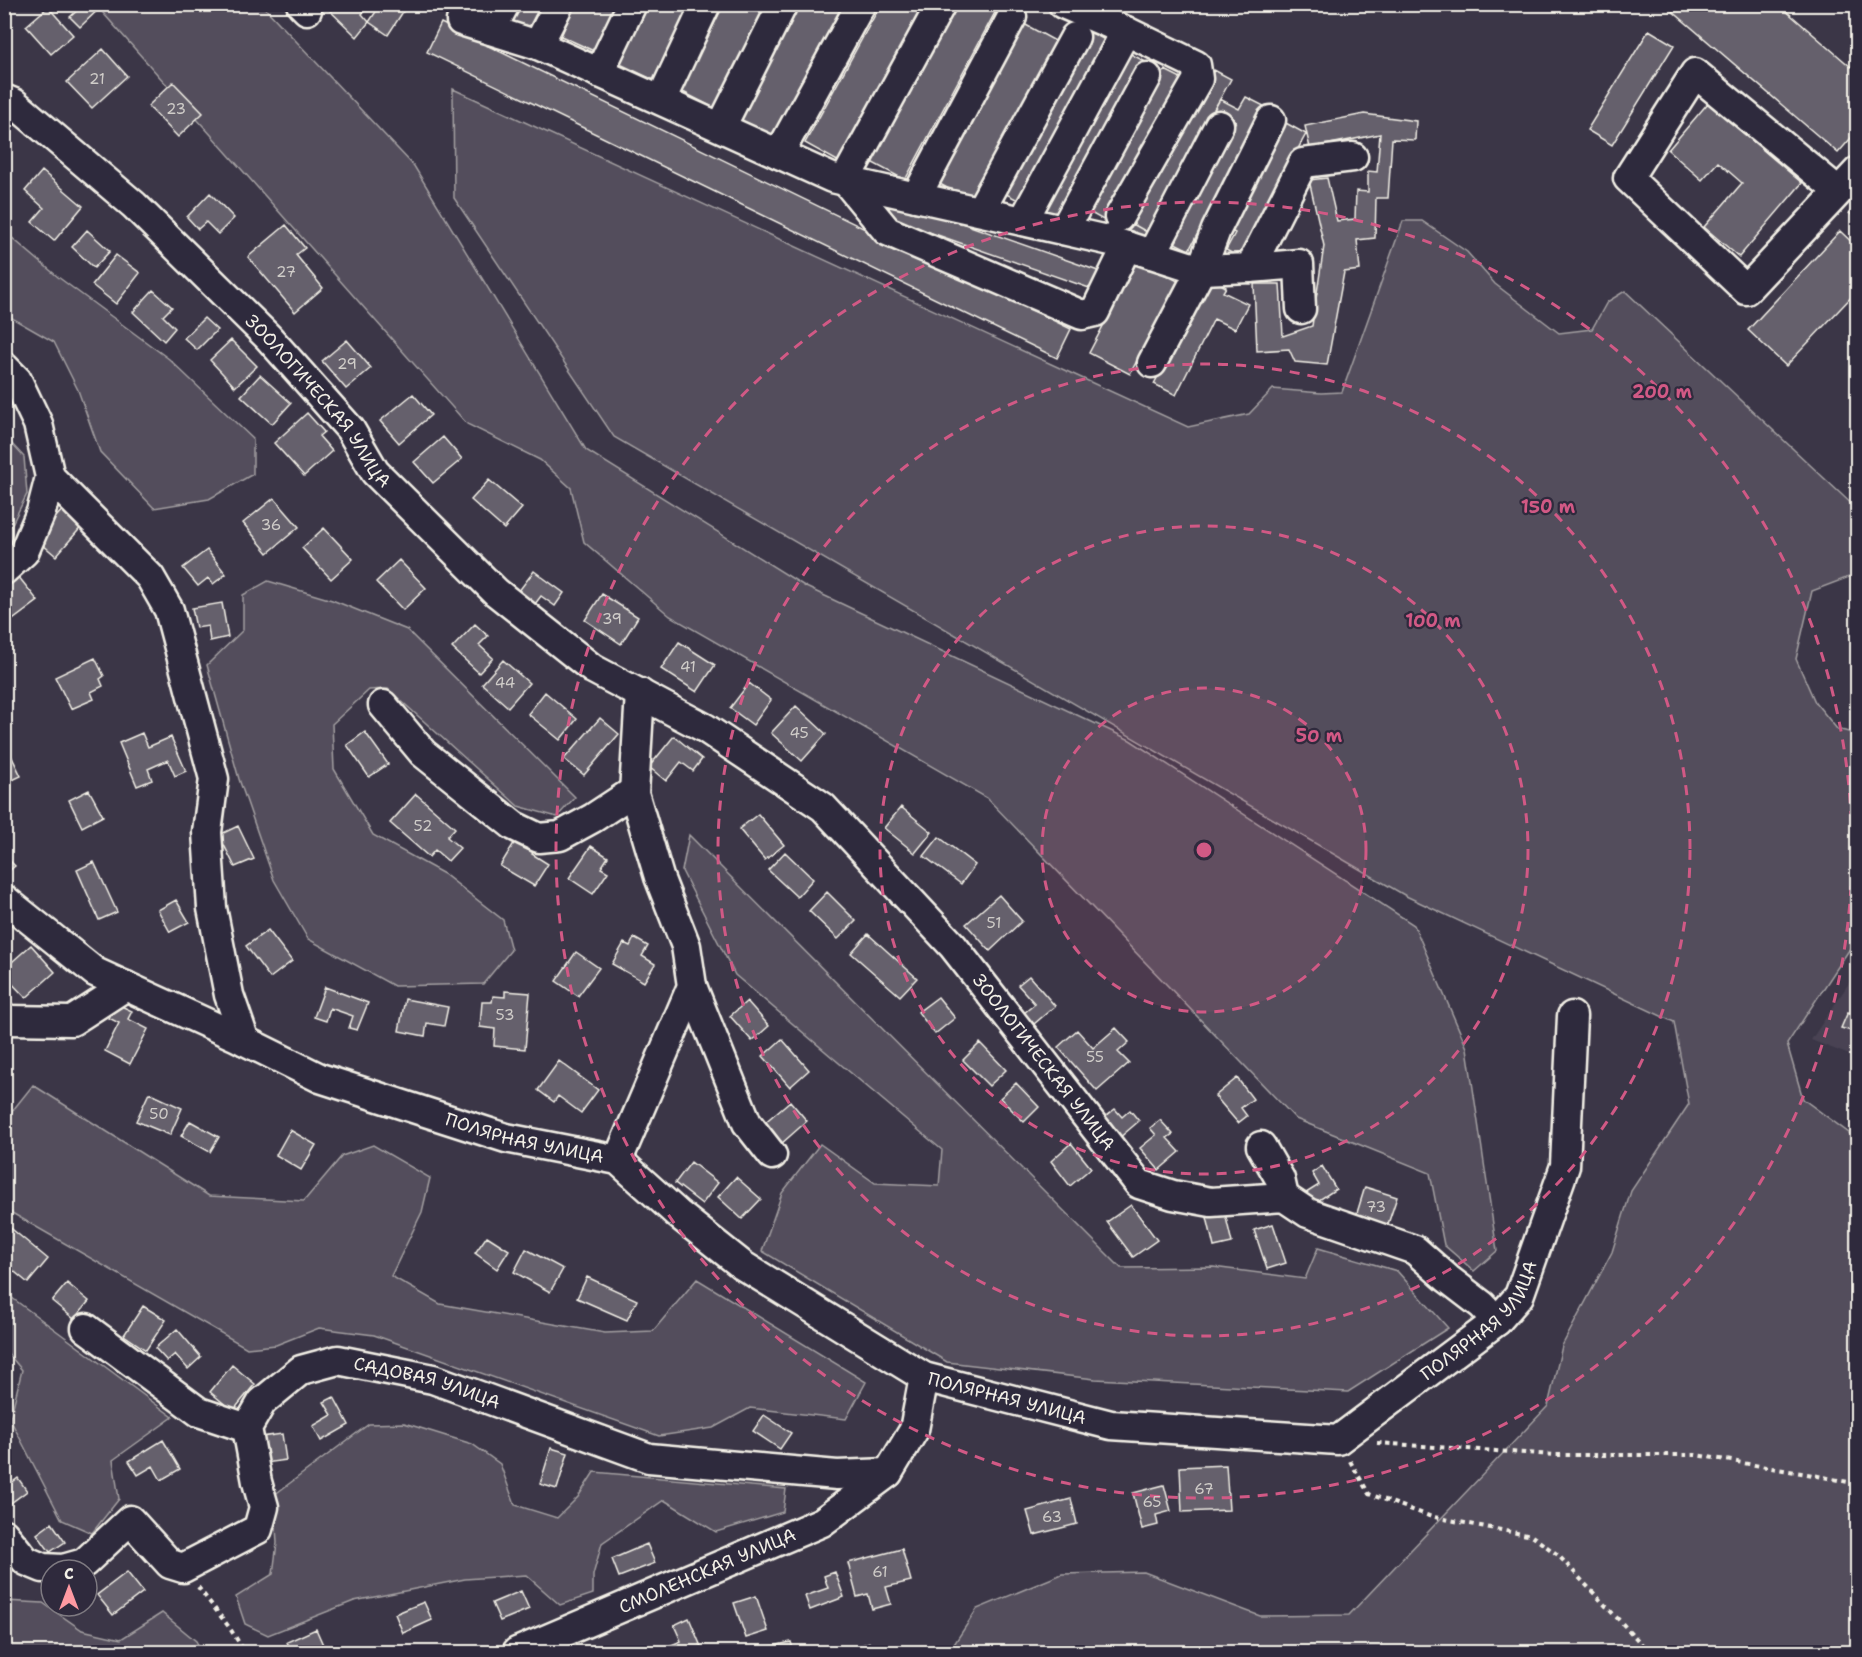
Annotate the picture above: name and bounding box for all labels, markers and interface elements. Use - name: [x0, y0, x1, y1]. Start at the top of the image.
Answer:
- house number: 21: [89, 69, 105, 89]
- house number: 23: [166, 99, 186, 119]
- house number: 27: [276, 262, 296, 282]
- street label: ЗООЛОГИЧЕСКАЯ УЛИЦА: [240, 309, 396, 493]
- house number: 29: [337, 354, 357, 374]
- text: 200 m: [1632, 380, 1693, 404]
- text: 150 m: [1521, 495, 1576, 519]
- house number: 36: [261, 515, 281, 535]
- house number: 39: [602, 609, 622, 629]
- text: 100 m: [1405, 609, 1461, 633]
- house number: 41: [680, 657, 696, 677]
- house number: 44: [495, 673, 515, 693]
- house number: 45: [789, 723, 809, 743]
- text: 50 m: [1296, 724, 1343, 748]
- house number: 52: [414, 816, 432, 836]
- centre of rings: [1194, 840, 1214, 860]
- house number: 51: [987, 913, 1001, 933]
- street label: ЗООЛОГИЧЕСКАЯ УЛИЦА: [967, 969, 1120, 1155]
- house number: 53: [496, 1005, 515, 1025]
- house number: 55: [1086, 1047, 1104, 1067]
- house number: 50: [149, 1104, 169, 1124]
- street label: ПОЛЯРНАЯ УЛИЦА: [442, 1107, 606, 1169]
- house number: 73: [1366, 1197, 1386, 1217]
- street label: ПОЛЯРНАЯ УЛИЦА: [1416, 1258, 1543, 1386]
- street label: САДОВАЯ УЛИЦА: [351, 1351, 504, 1415]
- street label: ПОЛЯРНАЯ УЛИЦА: [925, 1366, 1089, 1430]
- house number: 67: [1194, 1479, 1214, 1499]
- house number: 65: [1142, 1492, 1162, 1512]
- house number: 63: [1042, 1507, 1062, 1527]
- street label: СМОЛЕНСКАЯ УЛИЦА: [615, 1522, 800, 1619]
- north arrow: [39, 1558, 99, 1618]
- house number: 61: [872, 1562, 888, 1582]
- text: С: [64, 1563, 74, 1584]

